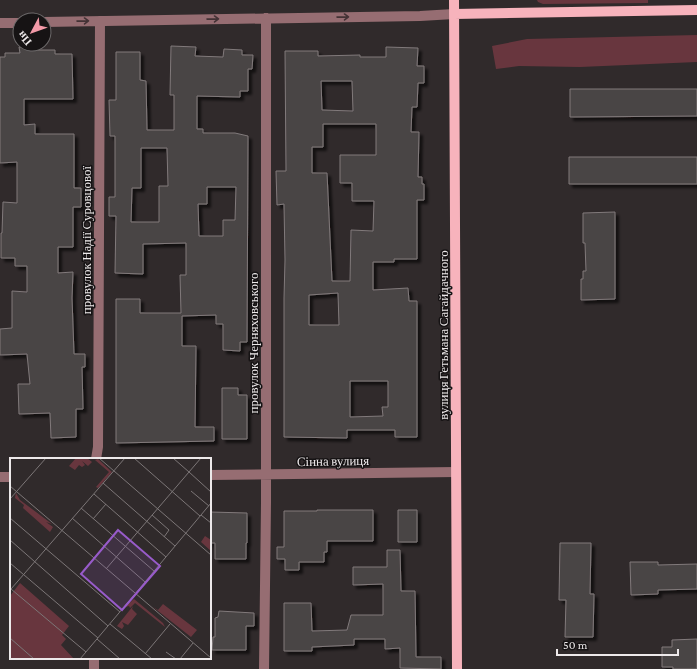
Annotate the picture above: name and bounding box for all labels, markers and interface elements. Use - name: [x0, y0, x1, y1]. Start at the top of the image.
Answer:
- north arrow: [12, 12, 52, 52]
- one-way arrow: [336, 13, 349, 21]
- one-way arrow: [206, 15, 219, 23]
- one-way arrow: [76, 17, 89, 25]
- text: Пн: [15, 29, 34, 48]
- street label: провулок Надії Суровцової: [79, 165, 94, 314]
- street label: вулиця Гетьмана Сагайдачного: [436, 250, 451, 420]
- street label: провулок Черняховського: [246, 273, 261, 413]
- street label: Сінна вулиця: [297, 453, 369, 469]
- inset map: [10, 458, 211, 659]
- scale bar: [557, 631, 678, 657]
- text: 50 m: [563, 638, 588, 652]

